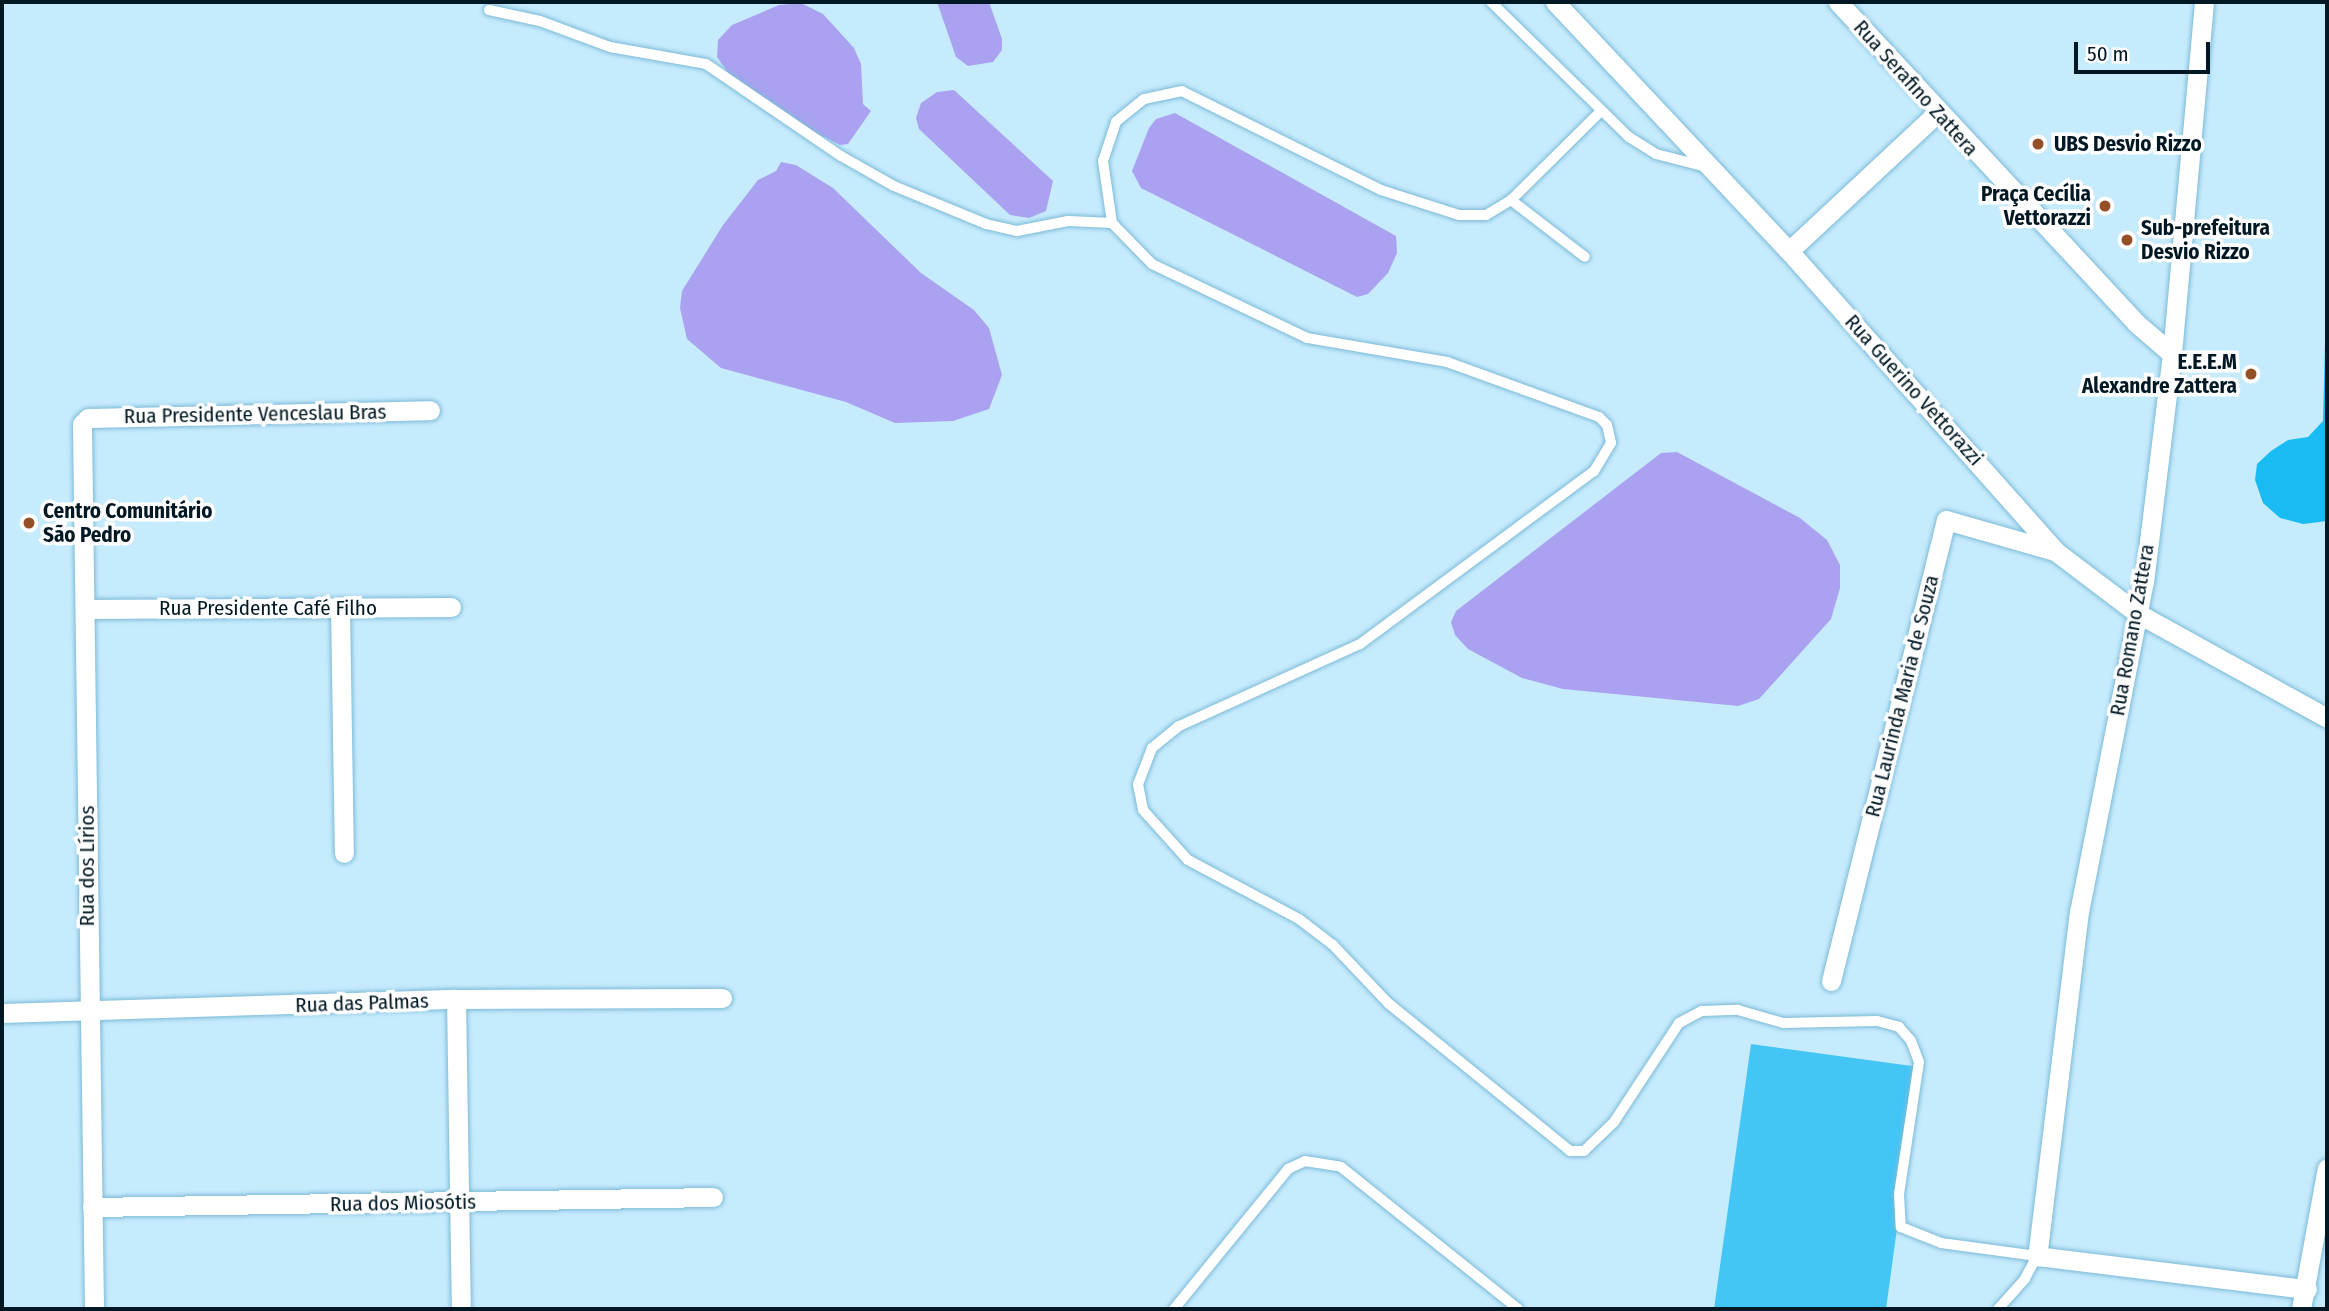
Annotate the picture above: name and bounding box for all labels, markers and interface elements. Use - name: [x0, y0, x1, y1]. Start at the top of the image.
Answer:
- street label: Rua Serafino Zattera: [1848, 15, 1984, 161]
- scale bar: [2077, 28, 2214, 72]
- text: 50 m: [2087, 41, 2129, 67]
- place label: UBS Desvio Rizzo: [2054, 131, 2202, 157]
- marker: UBS Desvio Rizzo: [2028, 134, 2048, 154]
- place label: Praça Cecília Vettorazzi: [1981, 181, 2091, 231]
- marker: Praça Cecília Vettorazzi: [2097, 198, 2113, 214]
- place label: Sub-prefeitura Desvio Rizzo: [2141, 215, 2270, 265]
- marker: Sub-prefeitura Desvio Rizzo: [2119, 232, 2135, 248]
- street label: Rua Guerino Vettorazzi: [1840, 309, 1988, 471]
- place label: E.E.E.M Alexandre Zattera: [2082, 349, 2237, 399]
- marker: E.E.E.M Alexandre Zattera: [2243, 366, 2259, 382]
- street label: Rua Presidente Venceslau Bras: [123, 399, 387, 429]
- place label: Centro Comunitário São Pedro: [43, 498, 212, 548]
- marker: Centro Comunitário São Pedro: [21, 515, 37, 531]
- street label: Rua Romano Zattera: [2104, 542, 2160, 718]
- street label: Rua Laurinda Maria de Souza: [1860, 572, 1944, 820]
- street label: Rua Presidente Café Filho: [159, 595, 377, 621]
- street label: Rua dos Lírios: [74, 806, 100, 926]
- street label: Rua das Palmas: [295, 988, 429, 1018]
- street label: Rua dos Miosótis: [330, 1189, 476, 1217]

